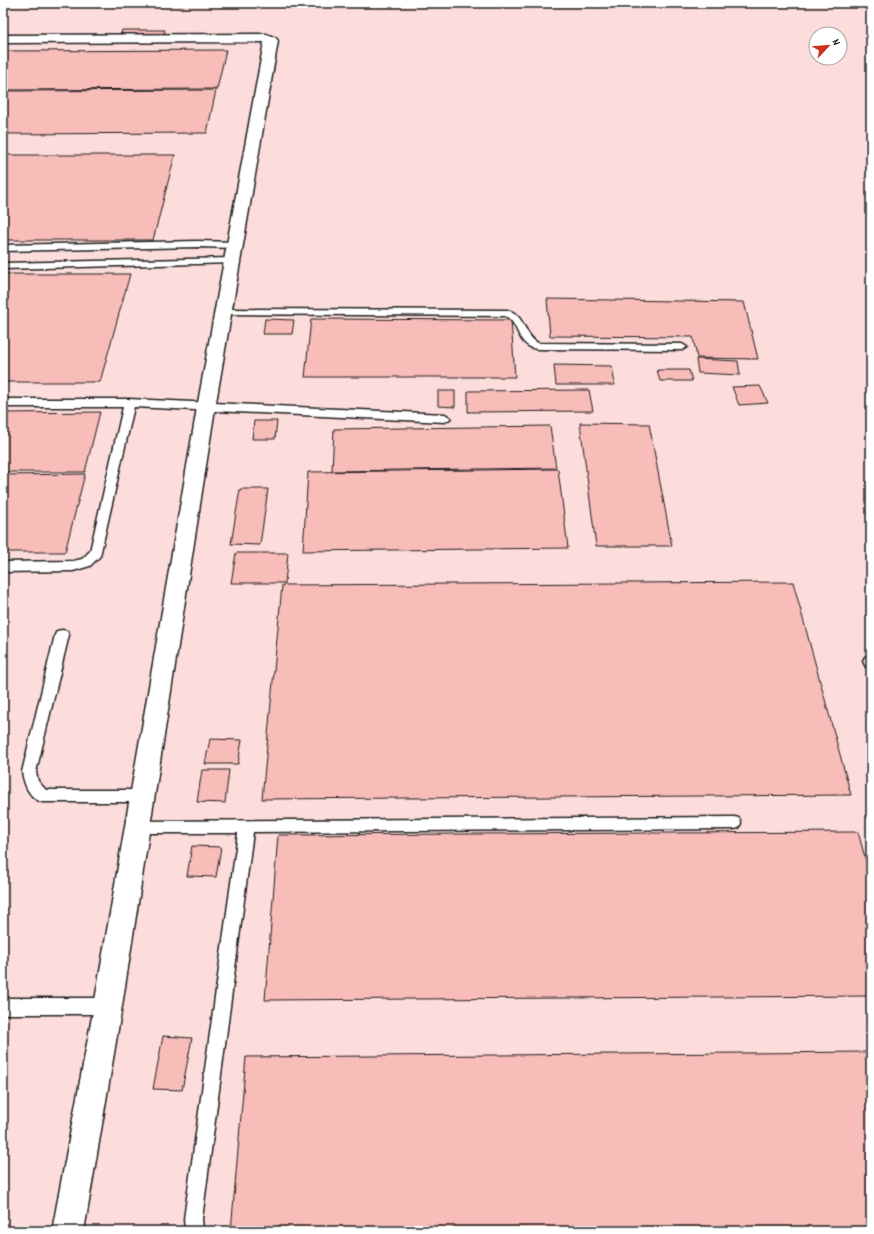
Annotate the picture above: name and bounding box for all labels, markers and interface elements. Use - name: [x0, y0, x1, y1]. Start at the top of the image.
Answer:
- north arrow: [808, 26, 848, 66]
- text: N: [827, 37, 844, 49]

